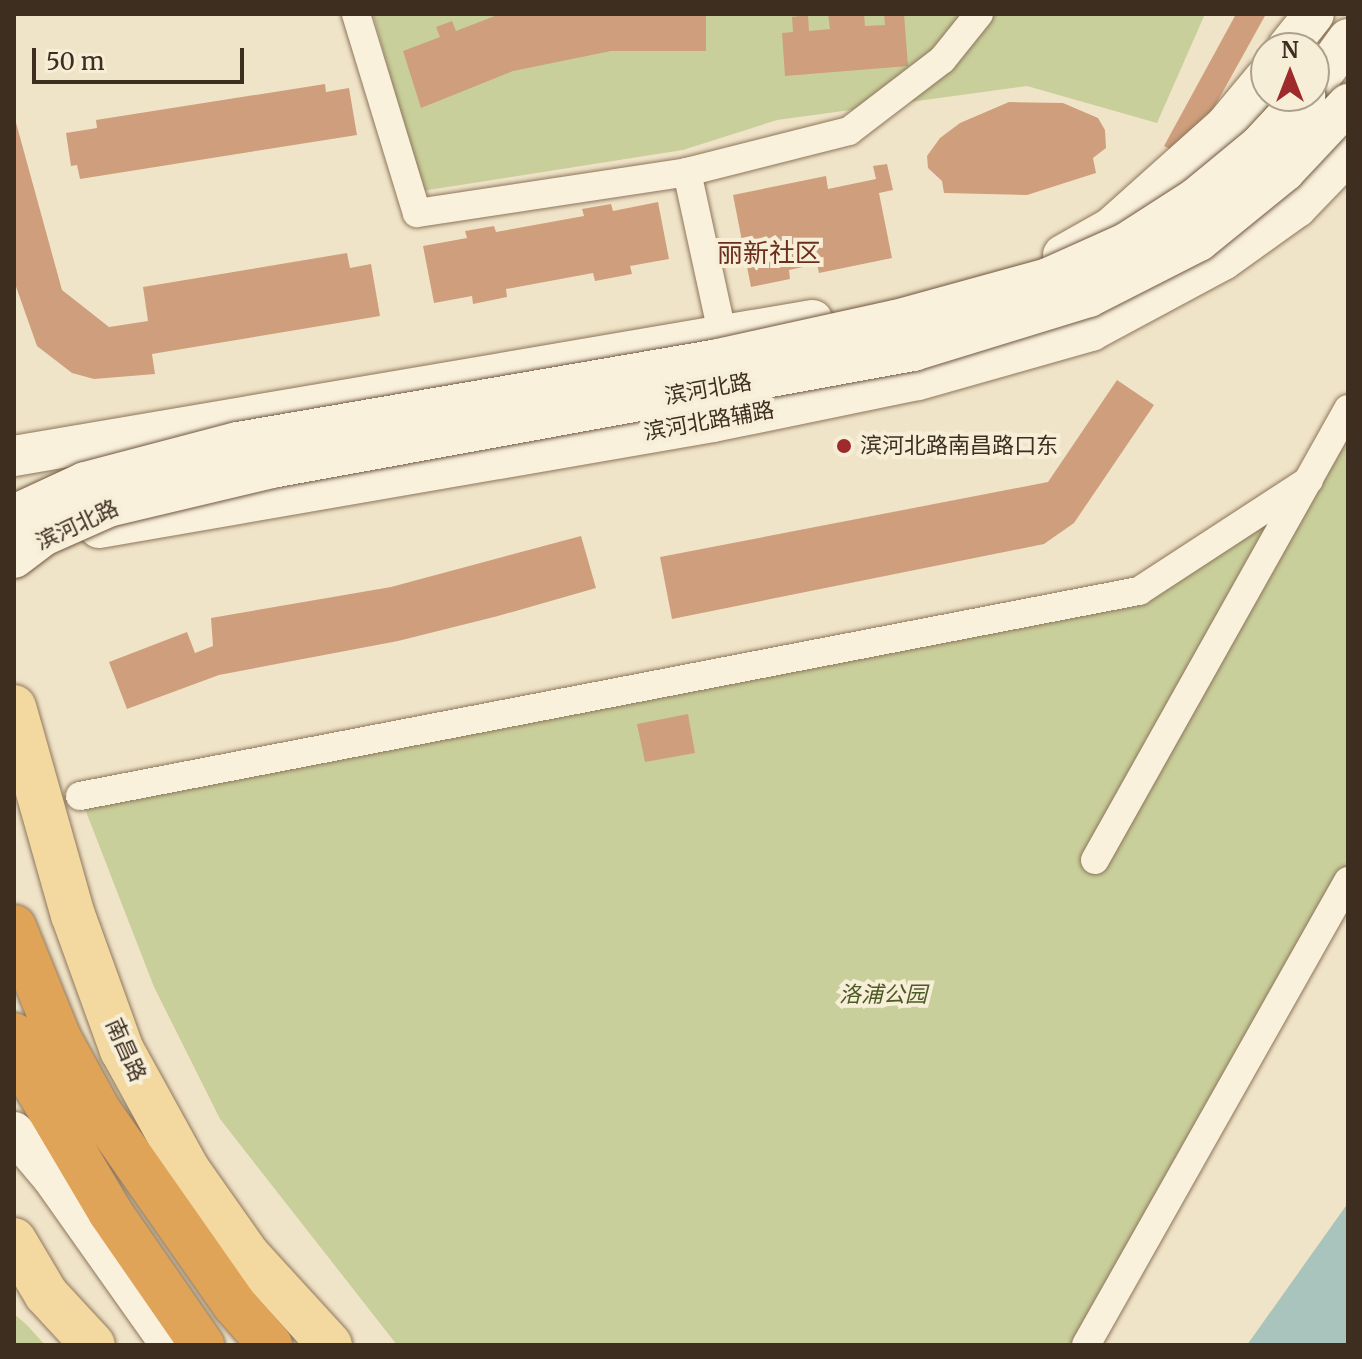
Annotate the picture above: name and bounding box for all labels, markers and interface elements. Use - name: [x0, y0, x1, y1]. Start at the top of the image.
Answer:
- scale bar: [36, 32, 248, 82]
- north arrow: [1250, 32, 1330, 112]
- text: N: [1281, 36, 1299, 64]
- text: 50 m: [46, 46, 105, 77]
- district label: 丽新社区: [717, 237, 821, 269]
- street label: 滨河北路: [662, 368, 754, 410]
- street label: 滨河北路辅路: [642, 397, 776, 445]
- place label: 滨河北路南昌路口东: [860, 433, 1058, 459]
- marker: 滨河北路南昌路口东: [835, 437, 853, 455]
- street label: 滨河北路: [32, 494, 122, 556]
- park label: 洛浦公园: [839, 982, 927, 1008]
- street label: 南昌路: [101, 1014, 151, 1086]

